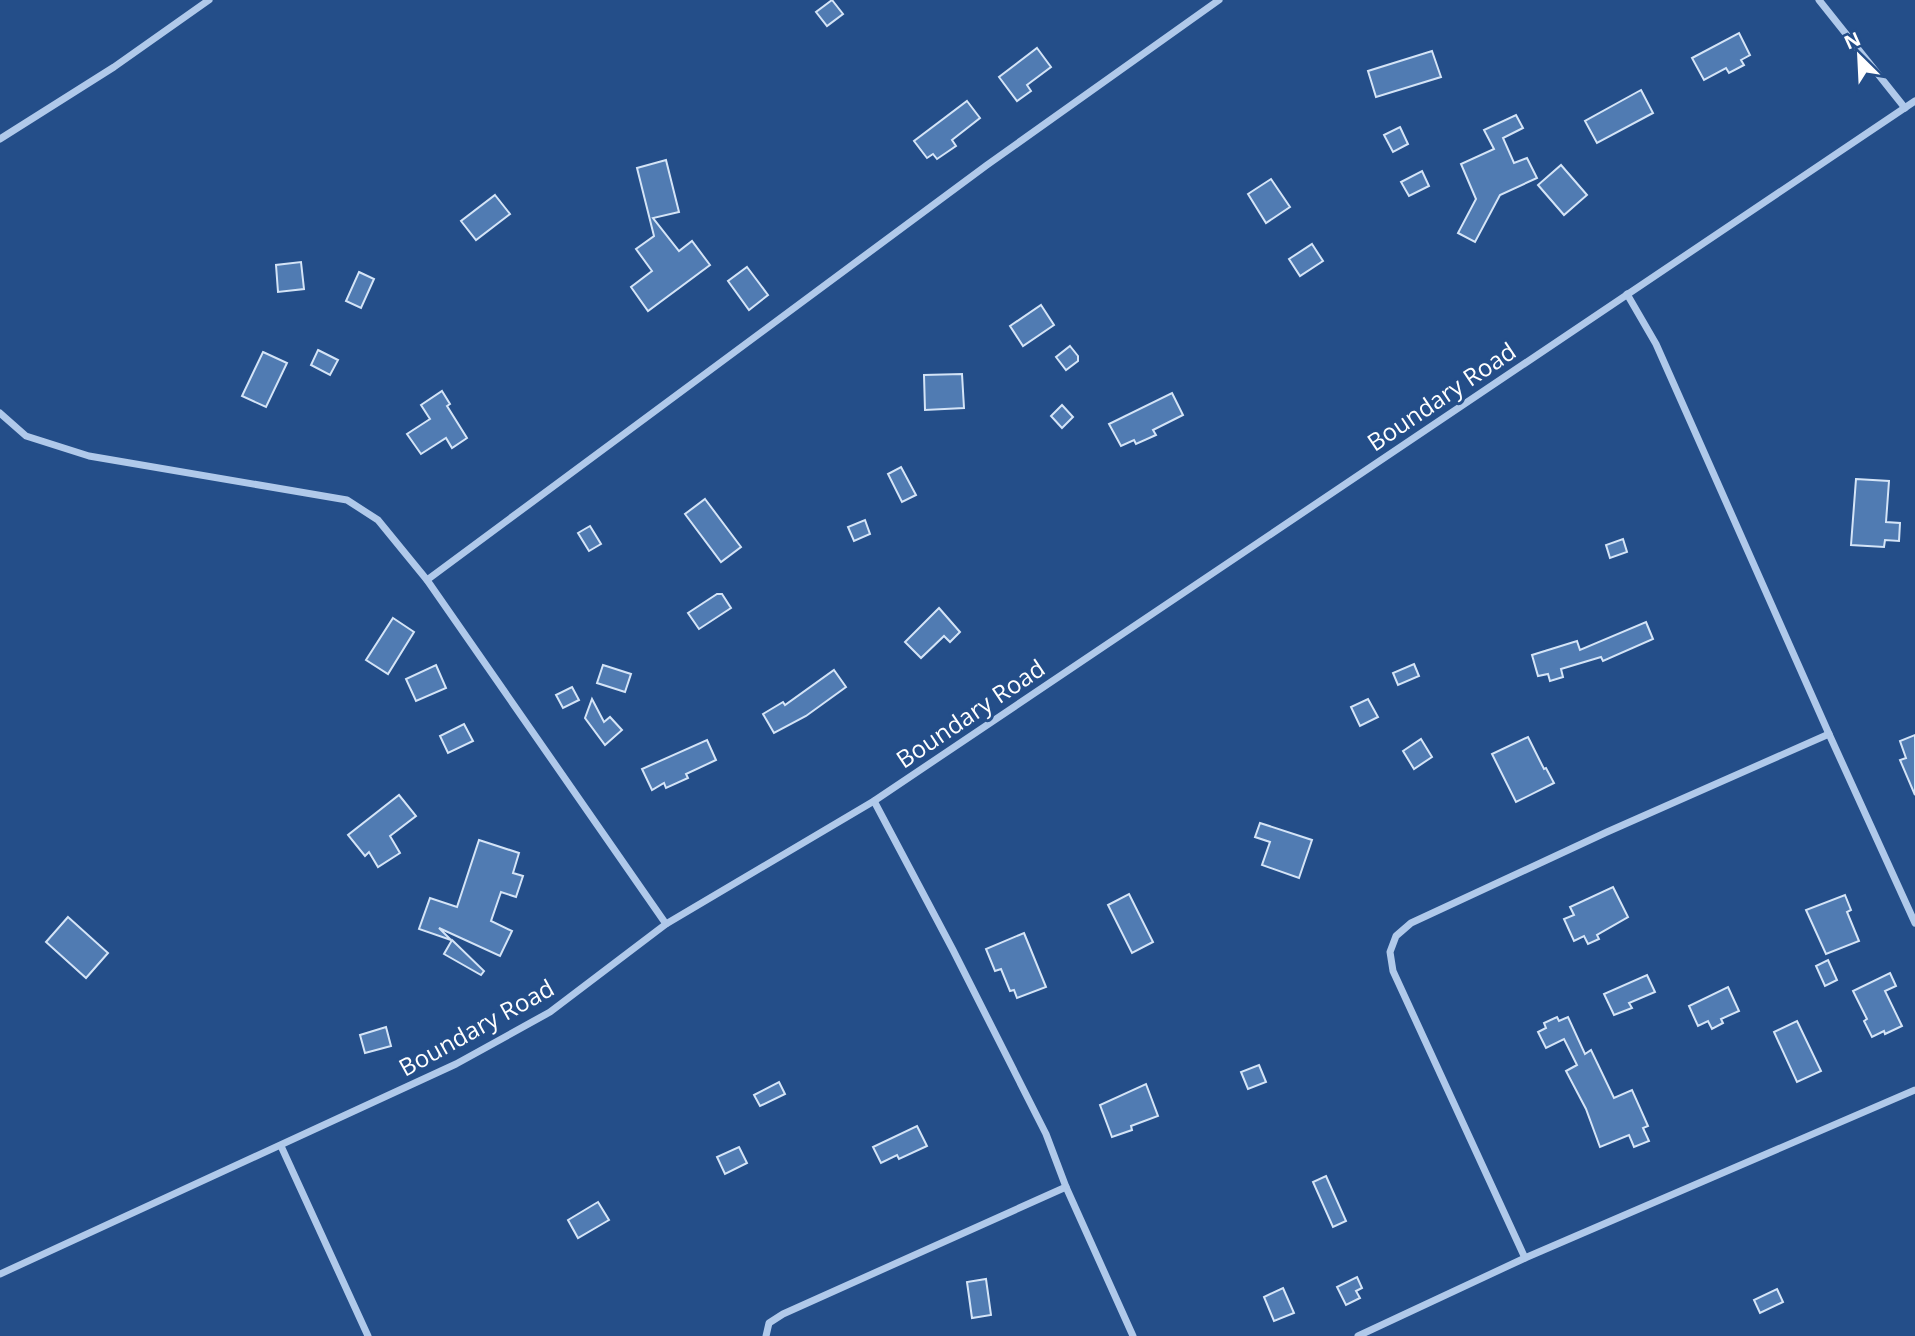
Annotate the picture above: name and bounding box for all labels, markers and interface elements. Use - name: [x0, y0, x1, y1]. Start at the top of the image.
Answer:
- north arrow: [1824, 21, 1894, 91]
- text: N: [1840, 25, 1864, 55]
- street label: Boundary Road: [1360, 334, 1522, 458]
- street label: Boundary Road: [889, 651, 1051, 775]
- street label: Boundary Road: [392, 971, 560, 1083]

